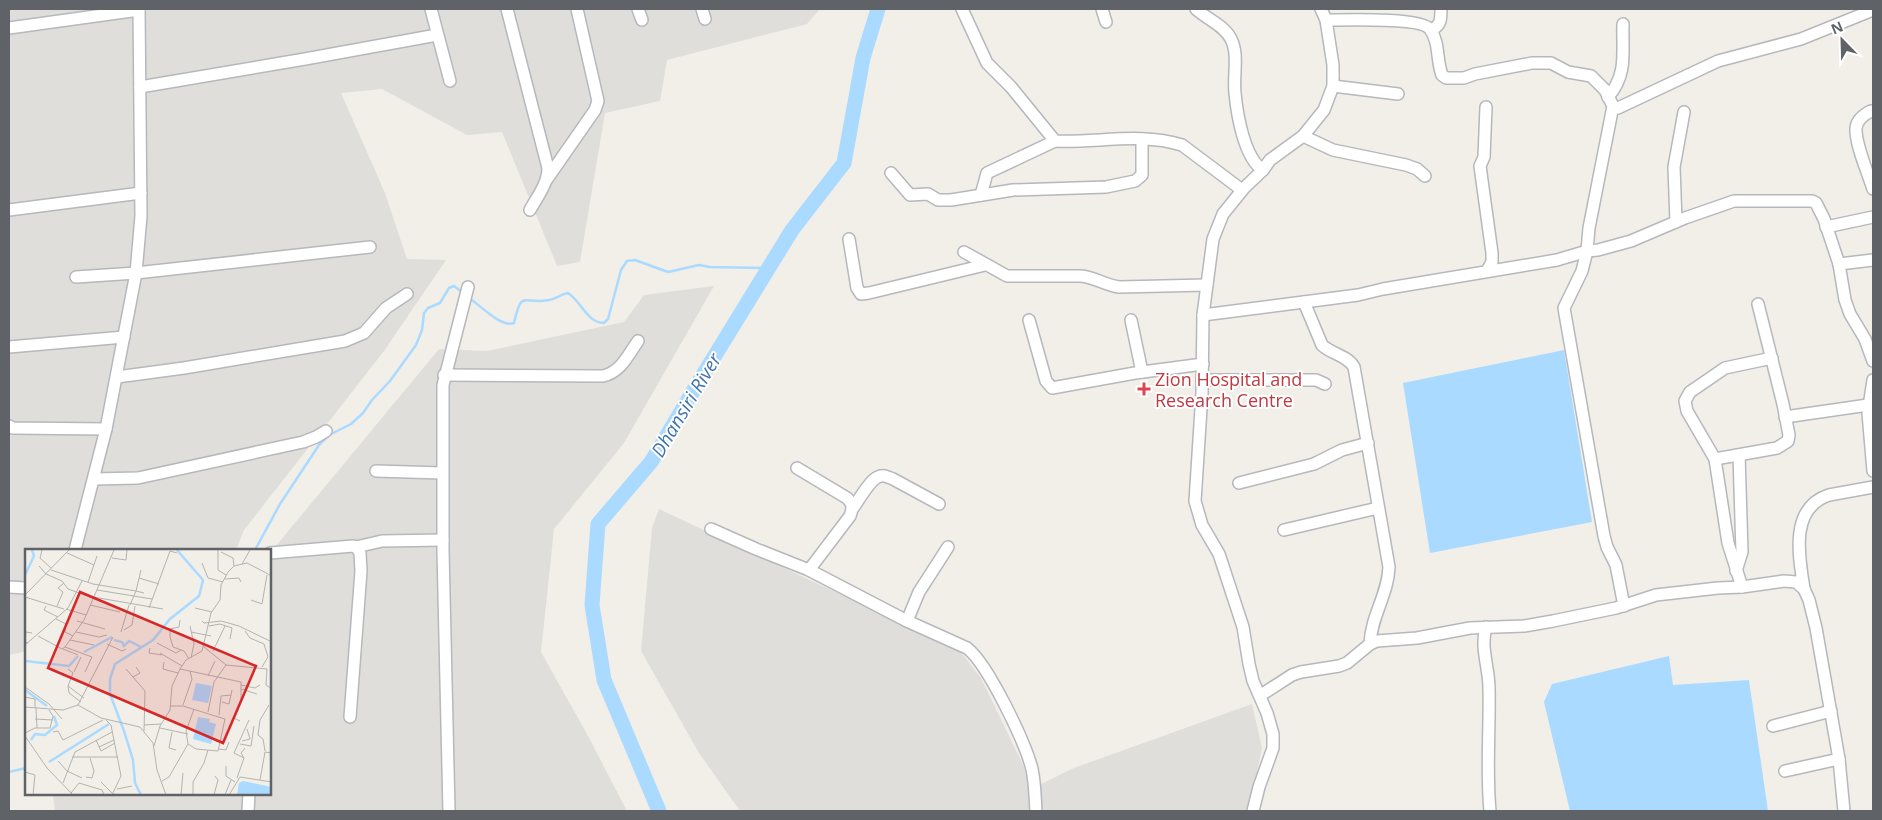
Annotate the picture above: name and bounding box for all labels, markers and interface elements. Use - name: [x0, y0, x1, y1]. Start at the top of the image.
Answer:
- north arrow: [1817, 15, 1867, 65]
- text: N: [1828, 17, 1846, 39]
- water label: Dhansiri River: [645, 347, 728, 462]
- place label: Zion Hospital and Research Centre: [1155, 367, 1302, 412]
- marker: Zion Hospital and Research Centre: [1137, 382, 1151, 396]
- inset map: [25, 549, 271, 795]

